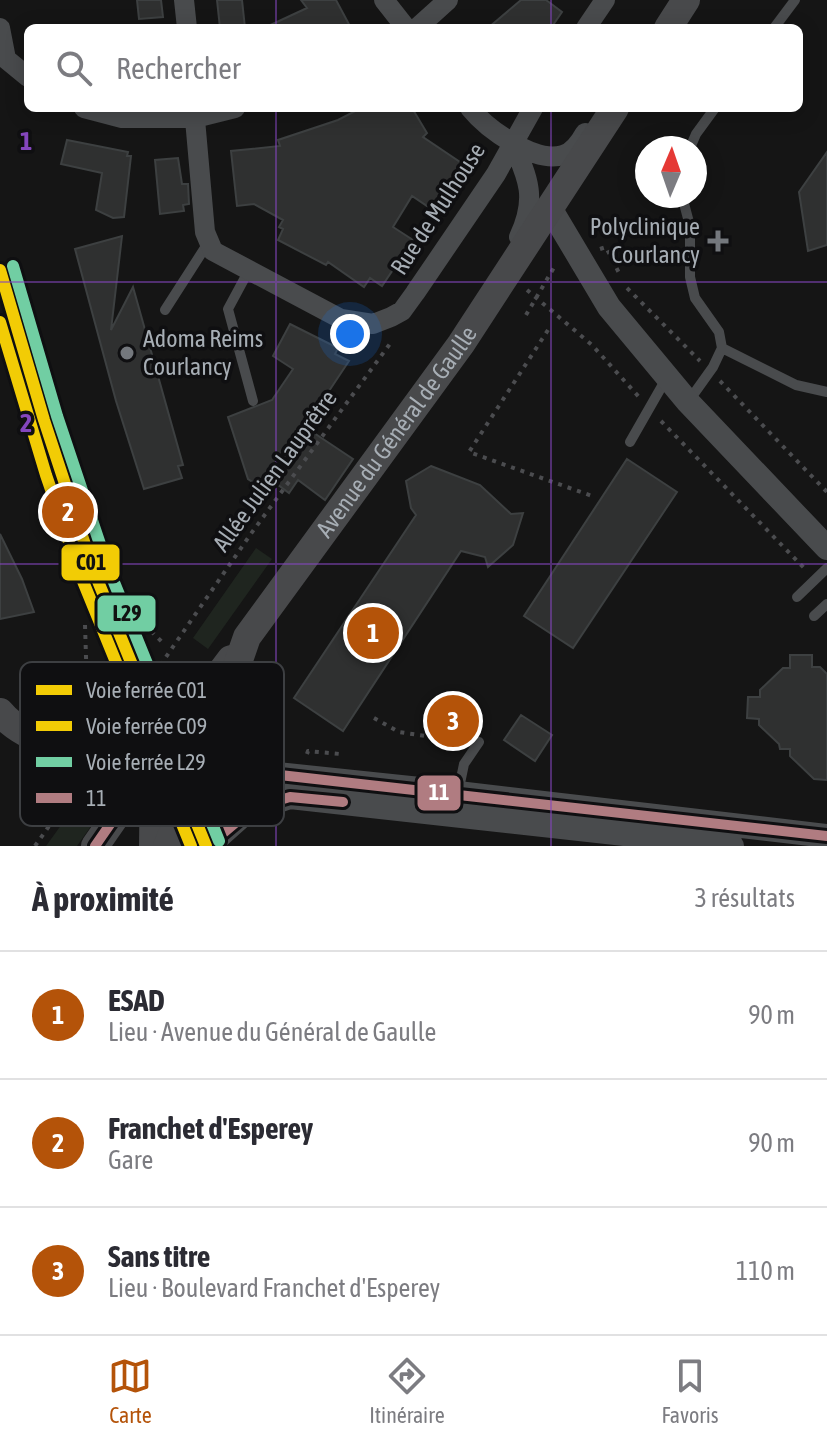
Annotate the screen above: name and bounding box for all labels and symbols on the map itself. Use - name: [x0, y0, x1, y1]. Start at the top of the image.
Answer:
- text: 1: [20, 126, 32, 156]
- north arrow: [635, 136, 707, 208]
- street label: Rue de Mulhouse: [385, 138, 490, 280]
- place label: Polyclinique Courlancy: [590, 213, 700, 268]
- marker: Polyclinique Courlancy: [707, 230, 729, 252]
- your location: [330, 314, 370, 354]
- street label: Avenue du Général de Gaulle: [311, 321, 482, 542]
- place label: Adoma Reims Courlancy: [143, 325, 263, 380]
- marker: Adoma Reims Courlancy: [118, 344, 136, 362]
- street label: Allée Julien Lauprêtre: [207, 385, 342, 556]
- text: 2: [20, 408, 32, 438]
- pin: 2: [42, 482, 94, 542]
- line badge: C01: [60, 543, 121, 582]
- text: C01: [76, 549, 106, 575]
- line badge: L29: [96, 594, 157, 633]
- text: L29: [112, 600, 142, 626]
- pin: 1: [347, 603, 399, 663]
- legend: [20, 662, 284, 826]
- text: Voie ferrée C01: [86, 677, 207, 703]
- pin: 3: [427, 691, 479, 751]
- text: Voie ferrée C09: [86, 713, 207, 739]
- text: Voie ferrée L29: [86, 749, 206, 775]
- line badge: 11: [416, 774, 462, 812]
- text: 11: [429, 779, 449, 805]
- text: 11: [86, 785, 107, 811]

